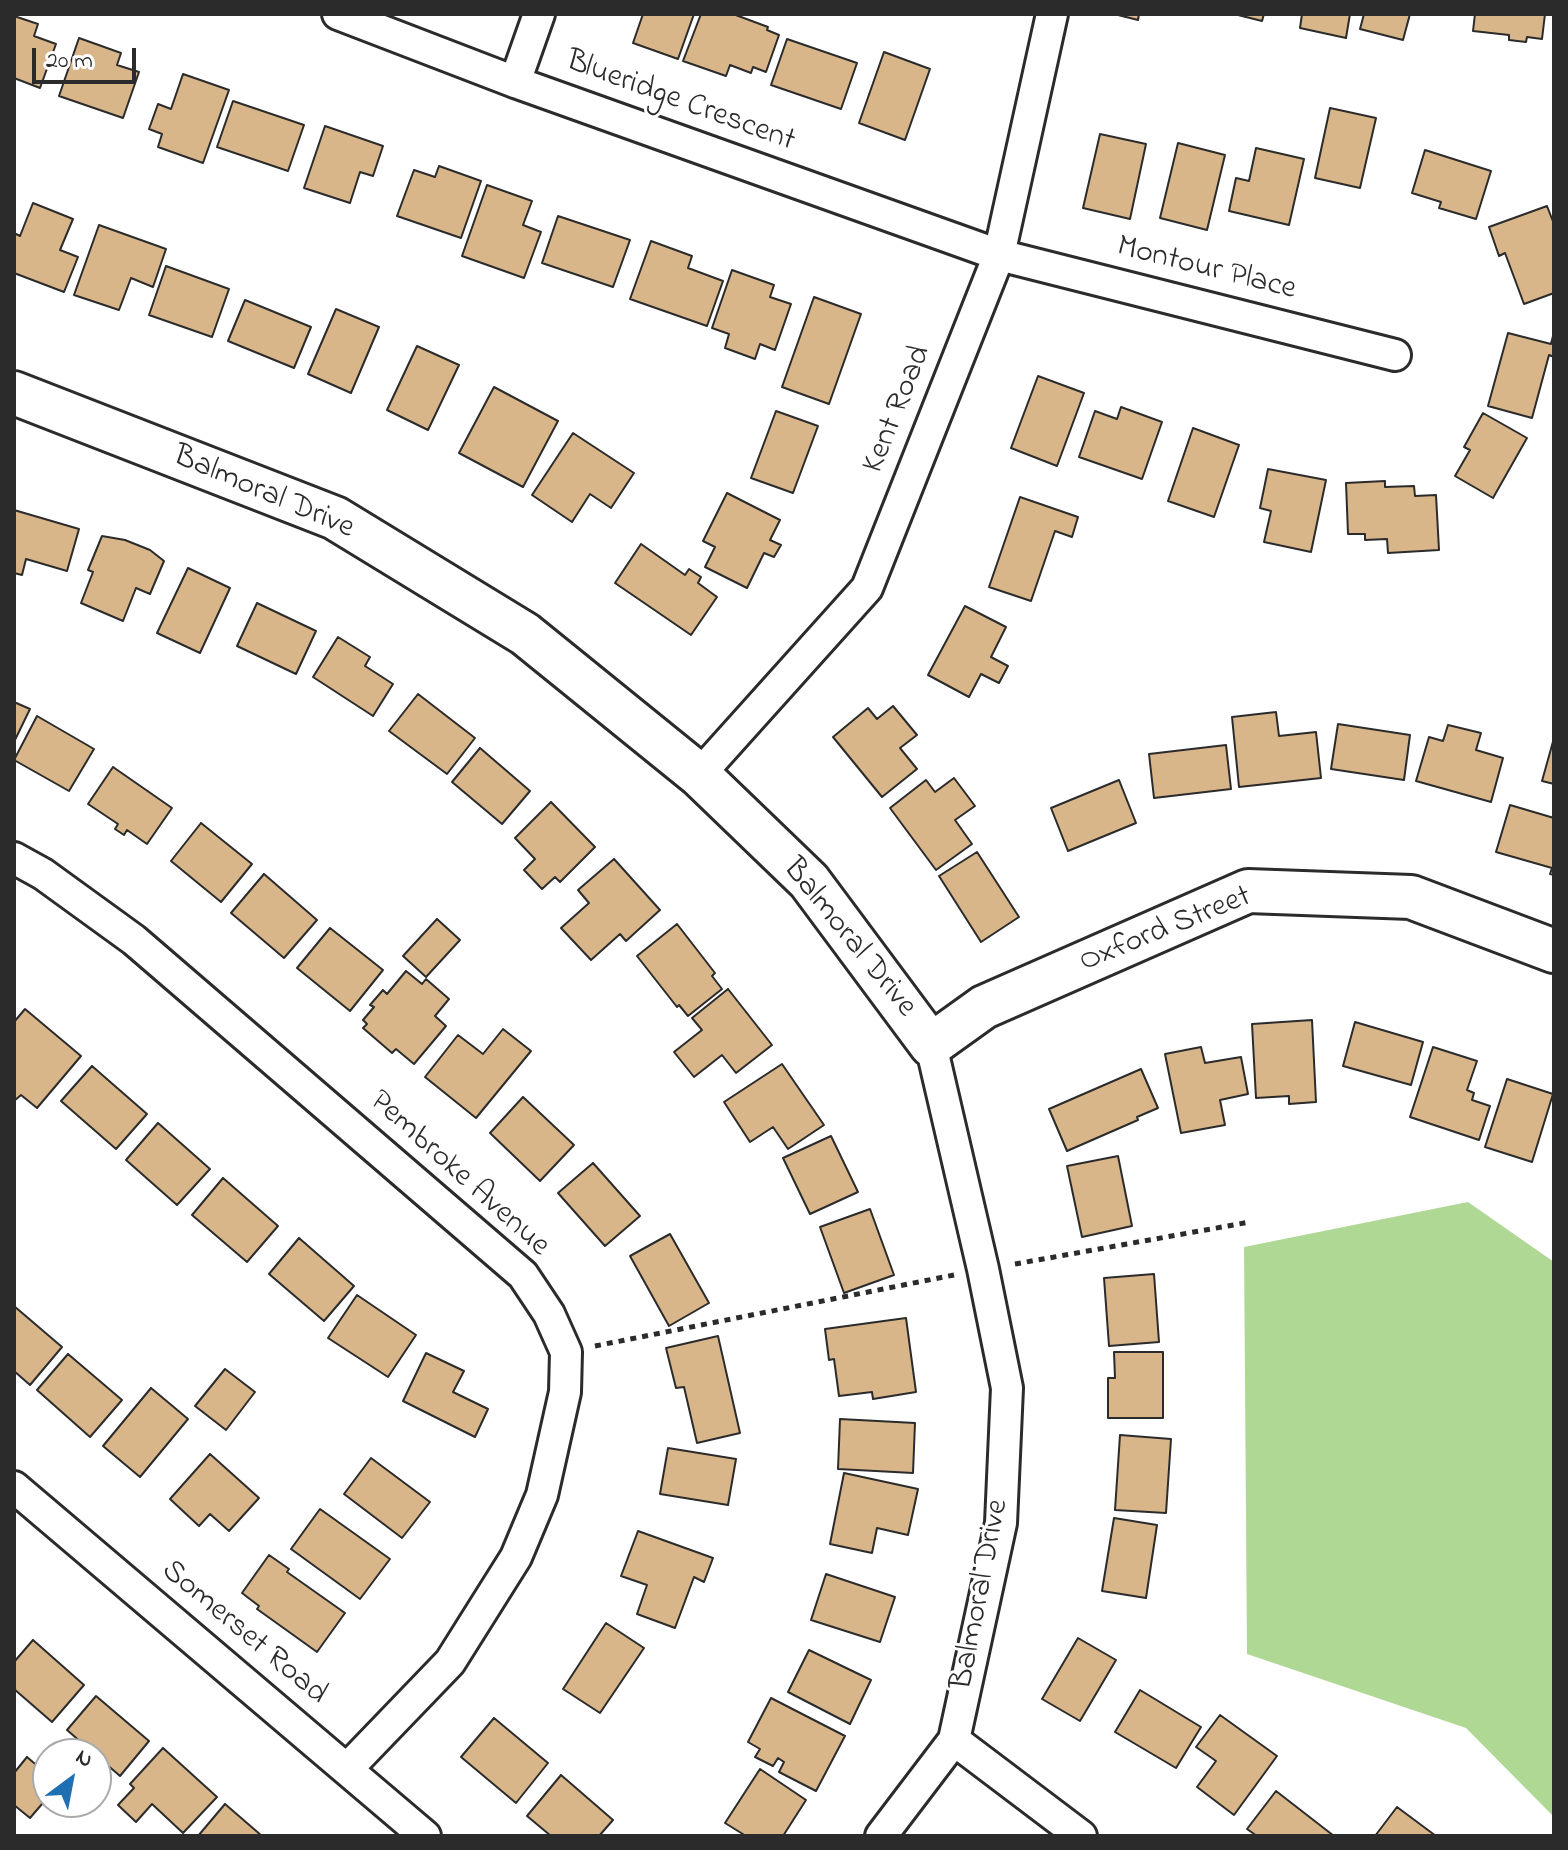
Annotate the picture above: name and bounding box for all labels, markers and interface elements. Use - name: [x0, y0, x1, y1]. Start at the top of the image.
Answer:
- scale bar: [36, 32, 140, 82]
- text: 20 m: [46, 44, 93, 79]
- street label: Blueridge Crescent: [560, 44, 800, 162]
- street label: Montour Place: [1112, 229, 1300, 311]
- street label: Kent Road: [856, 341, 942, 479]
- street label: Balmoral Drive: [167, 439, 359, 549]
- street label: Balmoral Drive: [772, 852, 924, 1026]
- street label: Oxford Street: [1075, 879, 1257, 983]
- street label: Pembroke Avenue: [360, 1084, 556, 1266]
- street label: Balmoral Drive: [945, 1497, 1019, 1693]
- street label: Somerset Road: [152, 1553, 334, 1715]
- north arrow: [32, 1738, 112, 1818]
- text: N: [69, 1742, 98, 1777]

